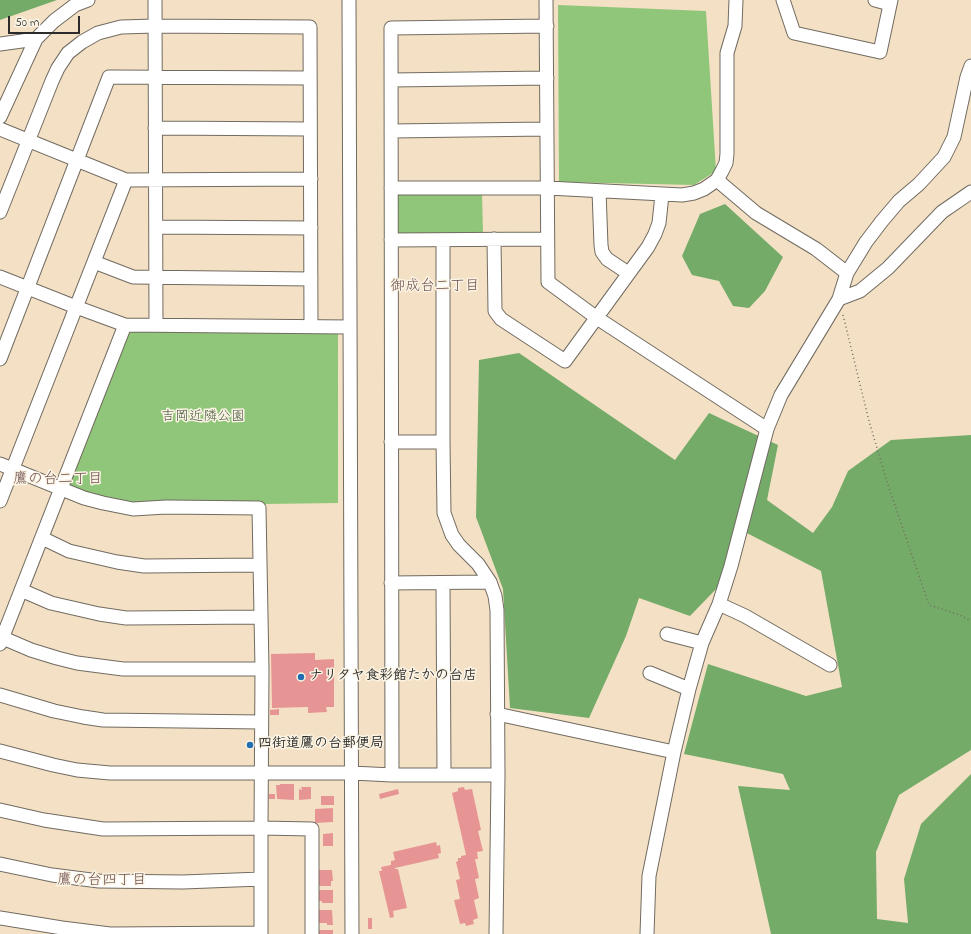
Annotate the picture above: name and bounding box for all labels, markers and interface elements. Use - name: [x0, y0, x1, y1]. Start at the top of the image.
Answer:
- scale bar: [10, 8, 82, 34]
- text: 50 m: [15, 14, 39, 32]
- district label: 御成台二丁目: [390, 279, 480, 297]
- park label: 吉岡近隣公園: [161, 410, 245, 426]
- district label: 鷹の台二丁目: [13, 472, 103, 490]
- place label: ナリタヤ食彩館たかの台店: [309, 669, 477, 685]
- marker: ナリタヤ食彩館たかの台店: [296, 672, 306, 682]
- place label: 四街道鷹の台郵便局: [258, 737, 384, 753]
- marker: 四街道鷹の台郵便局: [245, 740, 255, 750]
- district label: 鷹の台四丁目: [57, 873, 147, 891]

